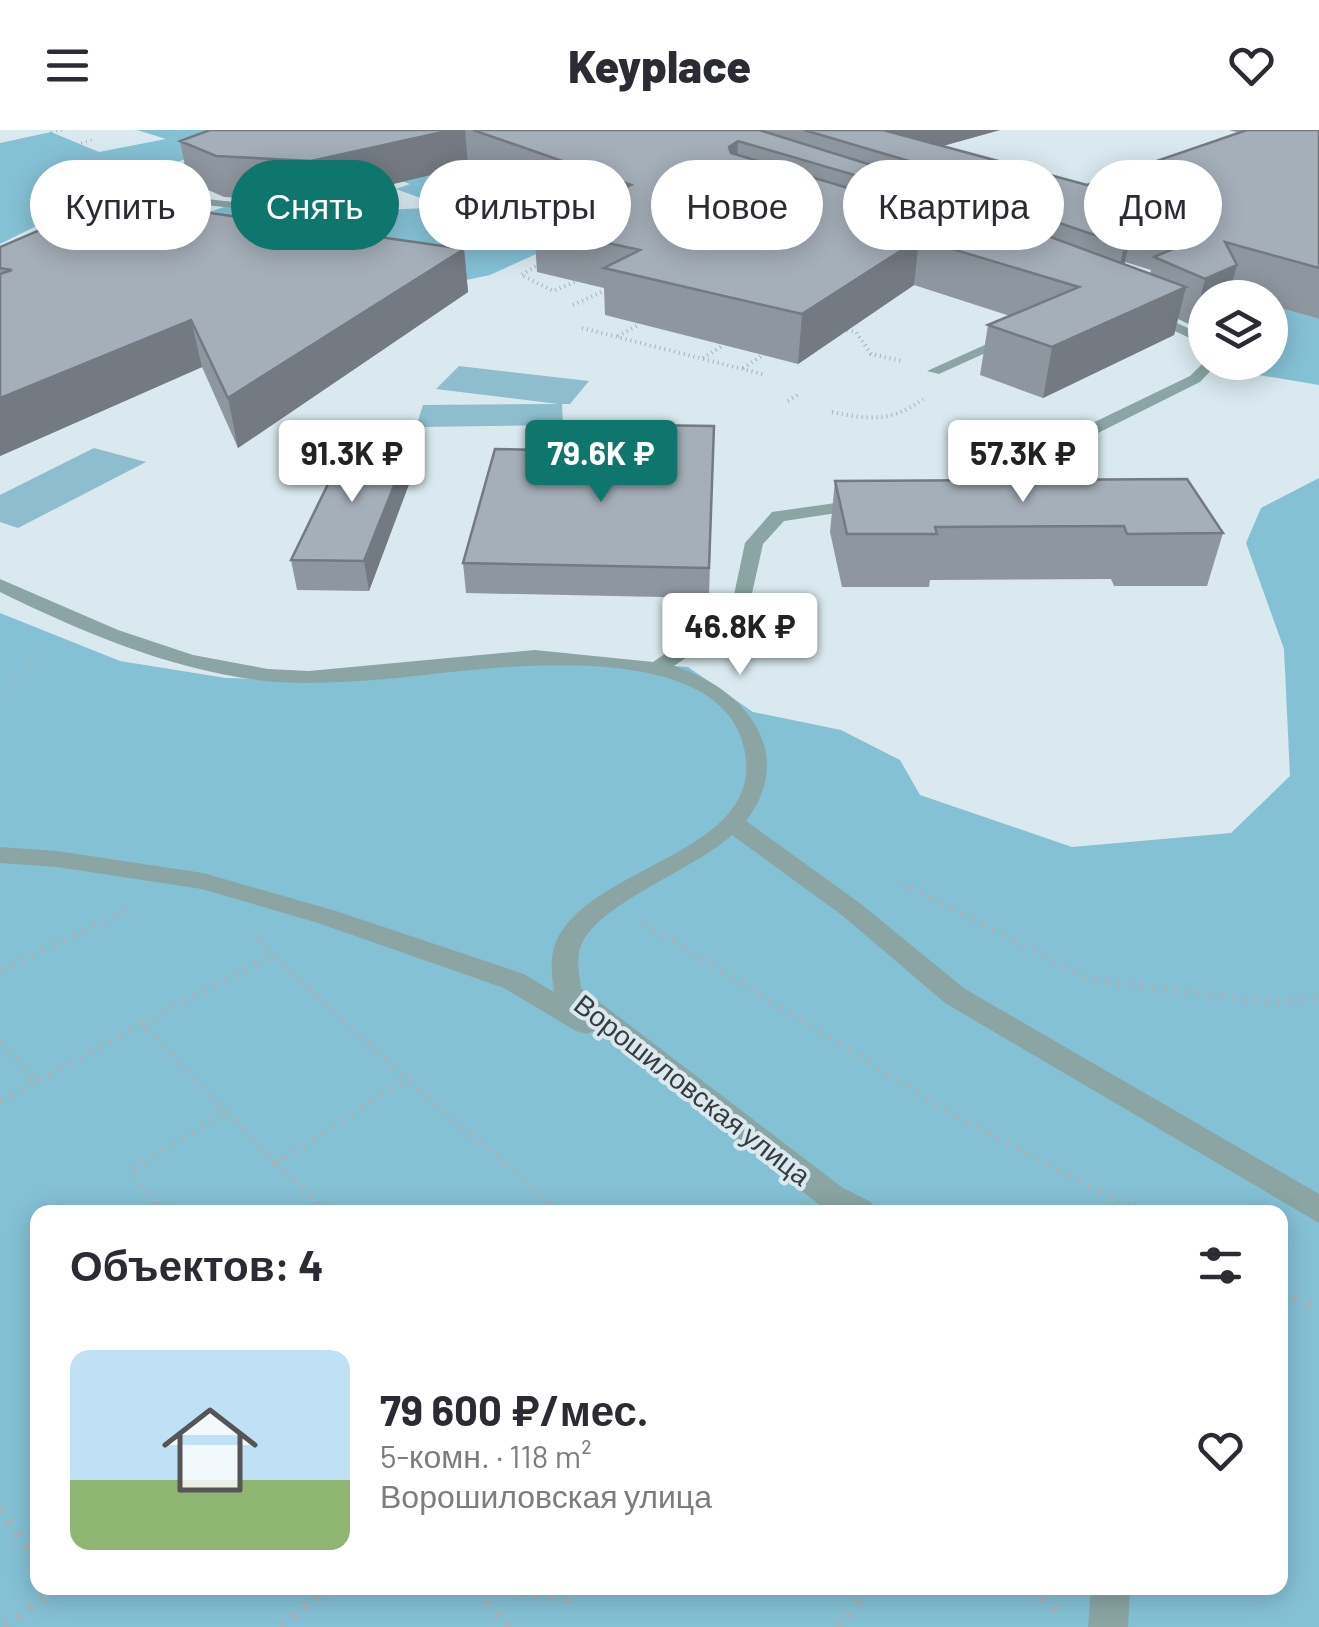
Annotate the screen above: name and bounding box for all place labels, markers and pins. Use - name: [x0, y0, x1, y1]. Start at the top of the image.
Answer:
- pin: 91.3K ₽: [260, 420, 444, 505]
- pin: 79.6K ₽: [509, 420, 693, 505]
- pin: 57.3K ₽: [931, 420, 1115, 505]
- pin: 46.8K ₽: [648, 593, 832, 678]

